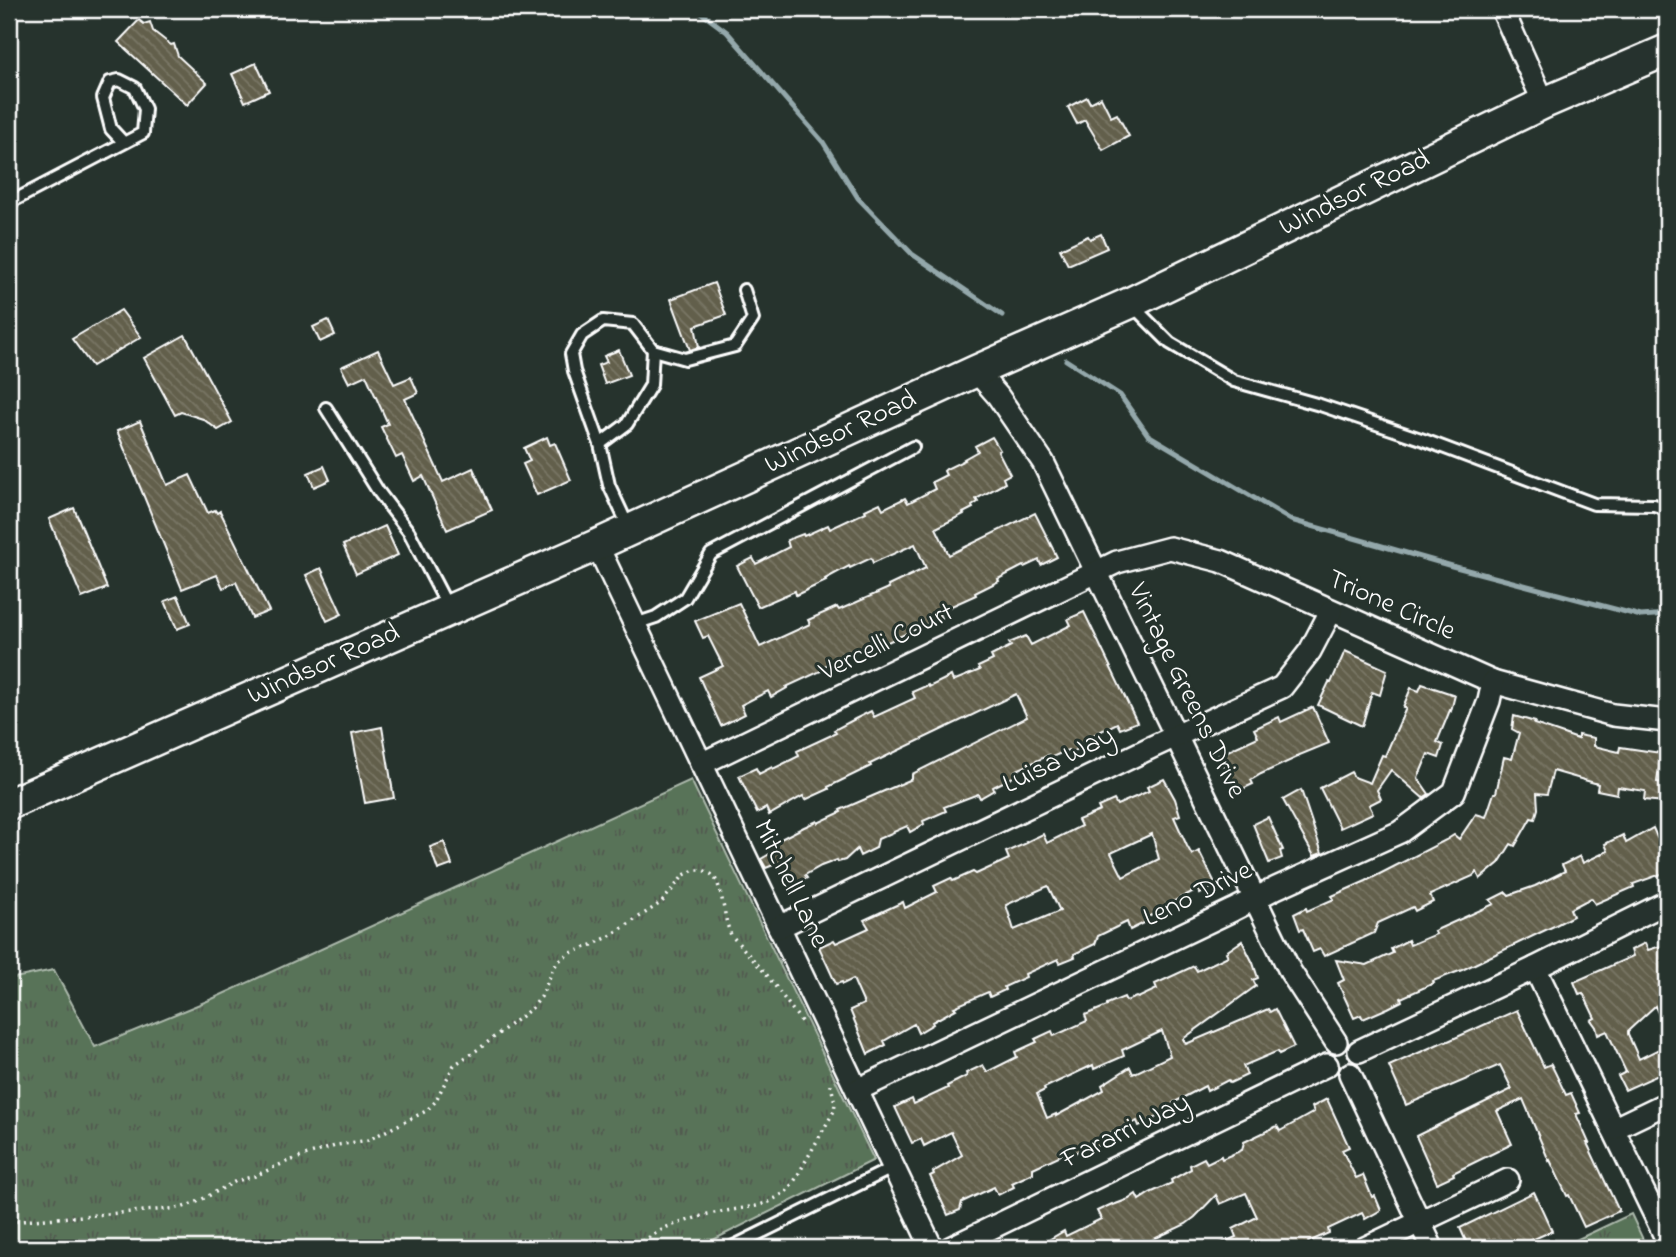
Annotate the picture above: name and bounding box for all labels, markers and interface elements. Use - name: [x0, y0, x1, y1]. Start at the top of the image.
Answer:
- street label: Windsor Road: [1273, 140, 1438, 248]
- street label: Windsor Road: [758, 380, 924, 486]
- street label: Trione Circle: [1320, 560, 1462, 653]
- street label: Vintage Greens Drive: [1116, 576, 1256, 806]
- street label: Vercelli Court: [812, 593, 961, 694]
- street label: Windsor Road: [241, 613, 407, 717]
- street label: Luisa Way: [996, 716, 1122, 806]
- street label: Mitchell Lane: [741, 813, 839, 955]
- street label: Leno Drive: [1137, 851, 1260, 939]
- street label: Fararri Way: [1054, 1083, 1197, 1181]

